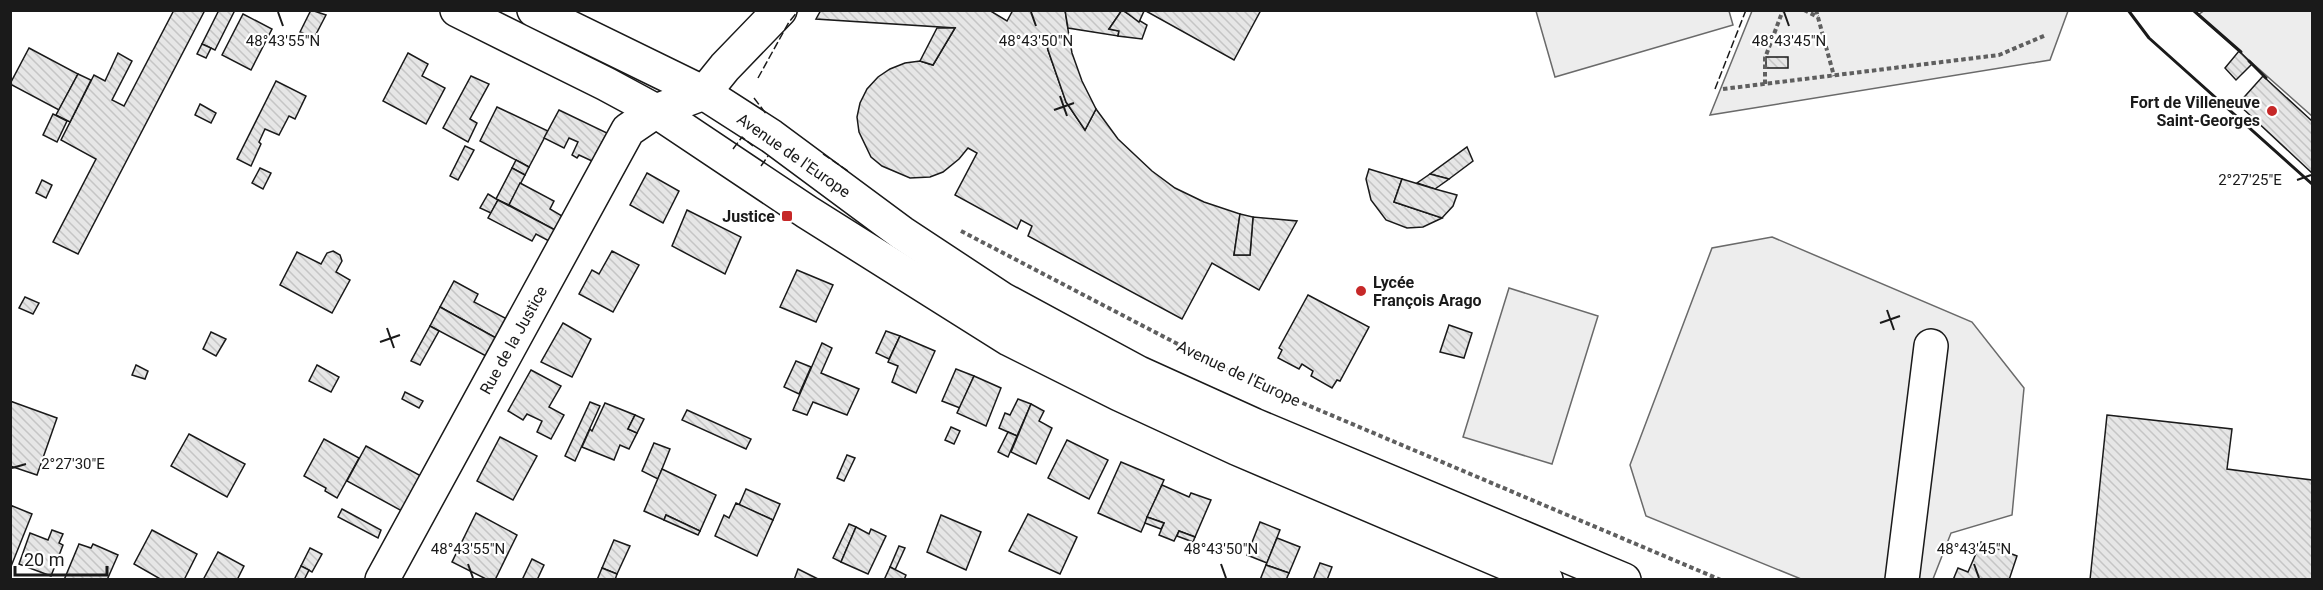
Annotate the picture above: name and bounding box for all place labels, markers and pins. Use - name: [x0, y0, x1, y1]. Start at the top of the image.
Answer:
- place label: Fort de Villeneuve Saint-Georges: [2130, 93, 2260, 130]
- marker: Fort de Villeneuve Saint-Georges: [2265, 104, 2279, 118]
- place label: Justice: [722, 207, 775, 226]
- marker: Justice: [780, 209, 794, 223]
- place label: Lycée François Arago: [1373, 273, 1482, 310]
- marker: Lycée François Arago: [1354, 284, 1368, 298]

